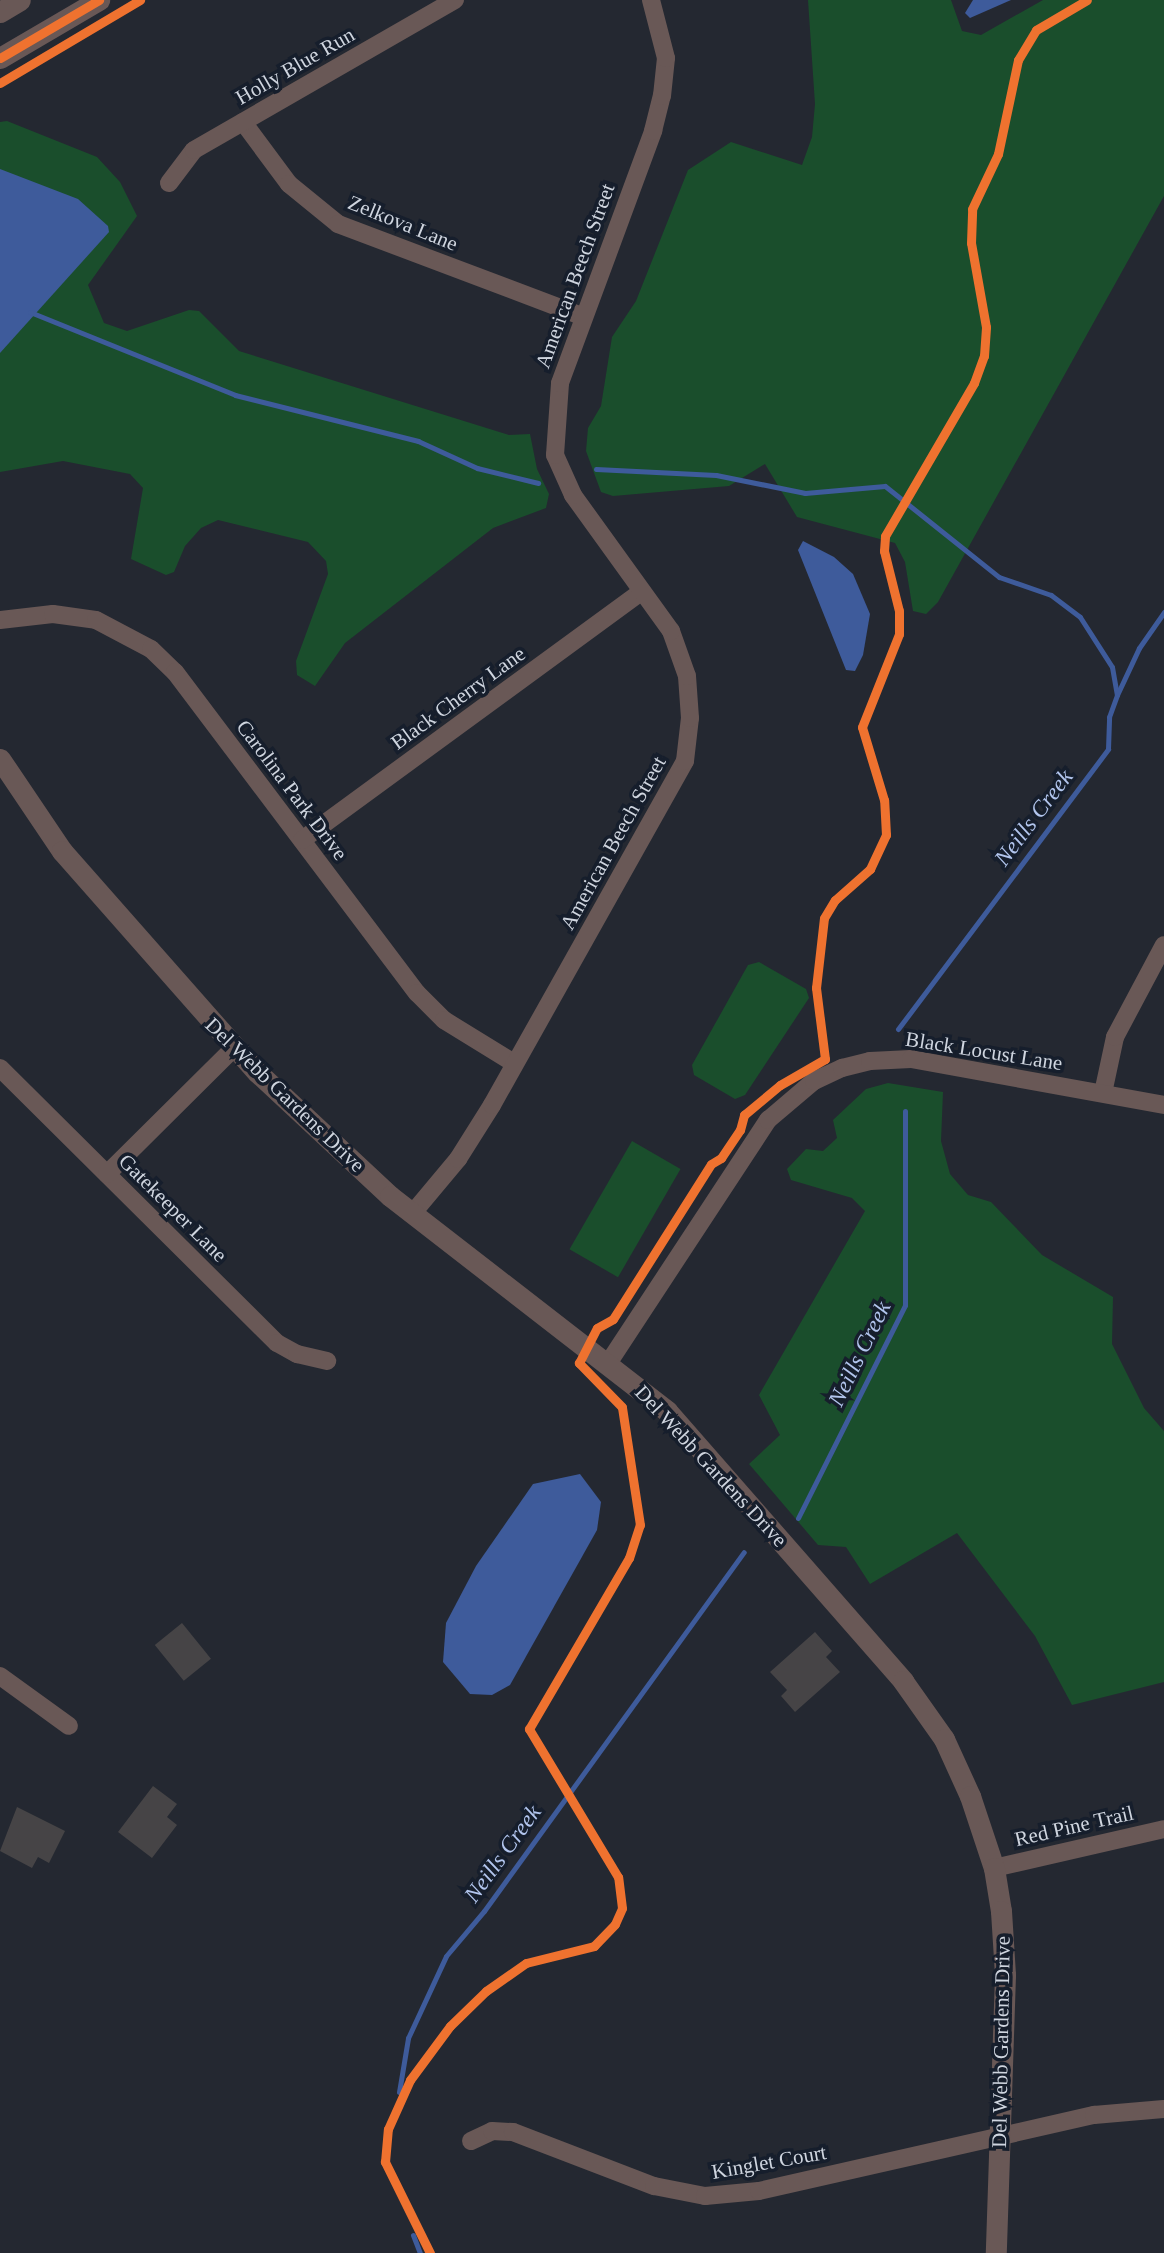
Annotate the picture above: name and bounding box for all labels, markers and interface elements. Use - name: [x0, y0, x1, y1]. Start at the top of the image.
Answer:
- street label: Holly Blue Run: [231, 22, 359, 110]
- street label: American Beech Street: [530, 180, 620, 372]
- street label: Zelkova Lane: [344, 190, 462, 256]
- street label: Black Cherry Lane: [386, 641, 530, 755]
- street label: Carolina Park Drive: [231, 715, 353, 865]
- street label: American Beech Street: [555, 752, 671, 934]
- water label: Neills Creek: [989, 764, 1079, 872]
- street label: Del Webb Gardens Drive: [200, 1012, 370, 1178]
- street label: Black Locust Lane: [904, 1026, 1064, 1076]
- street label: Gatekeeper Lane: [114, 1149, 232, 1267]
- water label: Neills Creek: [823, 1297, 897, 1411]
- street label: Del Webb Gardens Drive: [629, 1380, 793, 1552]
- water label: Neills Creek: [458, 1800, 548, 1908]
- street label: Red Pine Trail: [1012, 1800, 1136, 1852]
- street label: Del Webb Gardens Drive: [987, 1936, 1015, 2148]
- street label: Kinglet Court: [710, 2140, 828, 2184]

